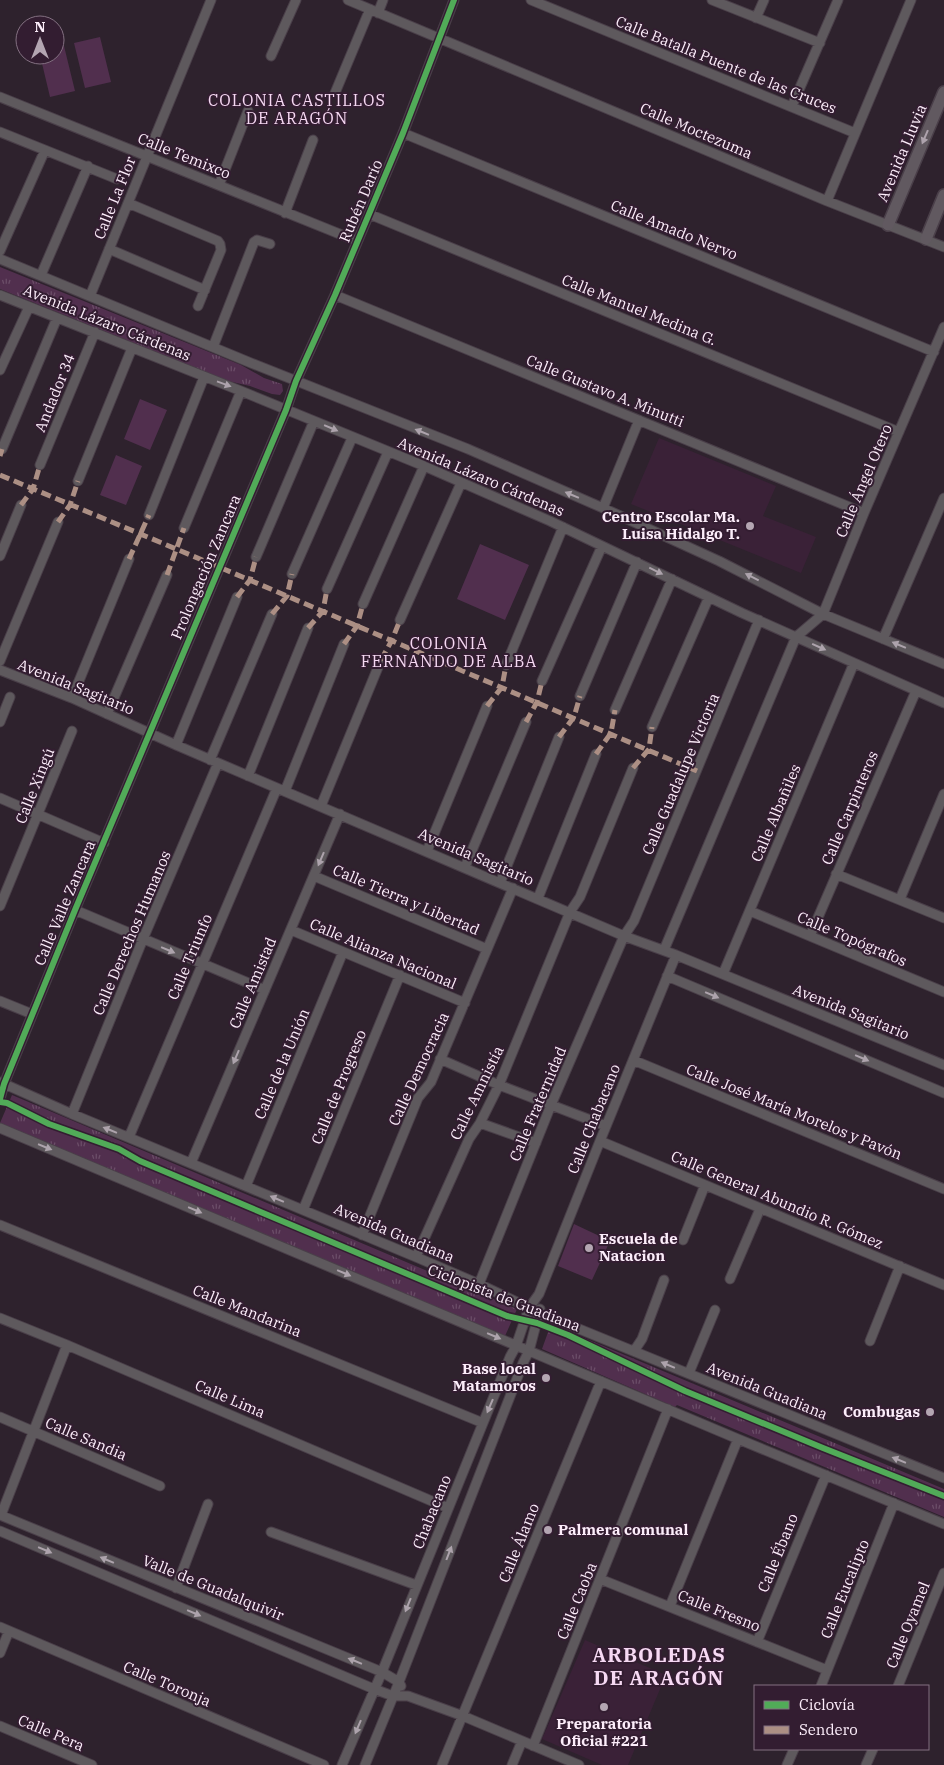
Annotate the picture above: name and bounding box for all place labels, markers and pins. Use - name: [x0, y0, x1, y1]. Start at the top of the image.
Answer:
- place label: Centro Escolar Ma. Luisa Hidalgo T.: [602, 507, 740, 543]
- marker: Centro Escolar Ma. Luisa Hidalgo T.: [744, 520, 756, 532]
- place label: Escuela de Natacion: [599, 1229, 678, 1265]
- marker: Escuela de Natacion: [583, 1242, 595, 1254]
- place label: Base local Matamoros: [453, 1359, 536, 1395]
- marker: Base local Matamoros: [540, 1372, 552, 1384]
- place label: Combugas: [843, 1402, 920, 1421]
- marker: Combugas: [924, 1406, 936, 1418]
- place label: Palmera comunal: [558, 1520, 688, 1539]
- marker: Palmera comunal: [542, 1524, 554, 1536]
- marker: Preparatoria Oficial #221: [598, 1701, 610, 1713]
- place label: Preparatoria Oficial #221: [556, 1714, 652, 1750]

